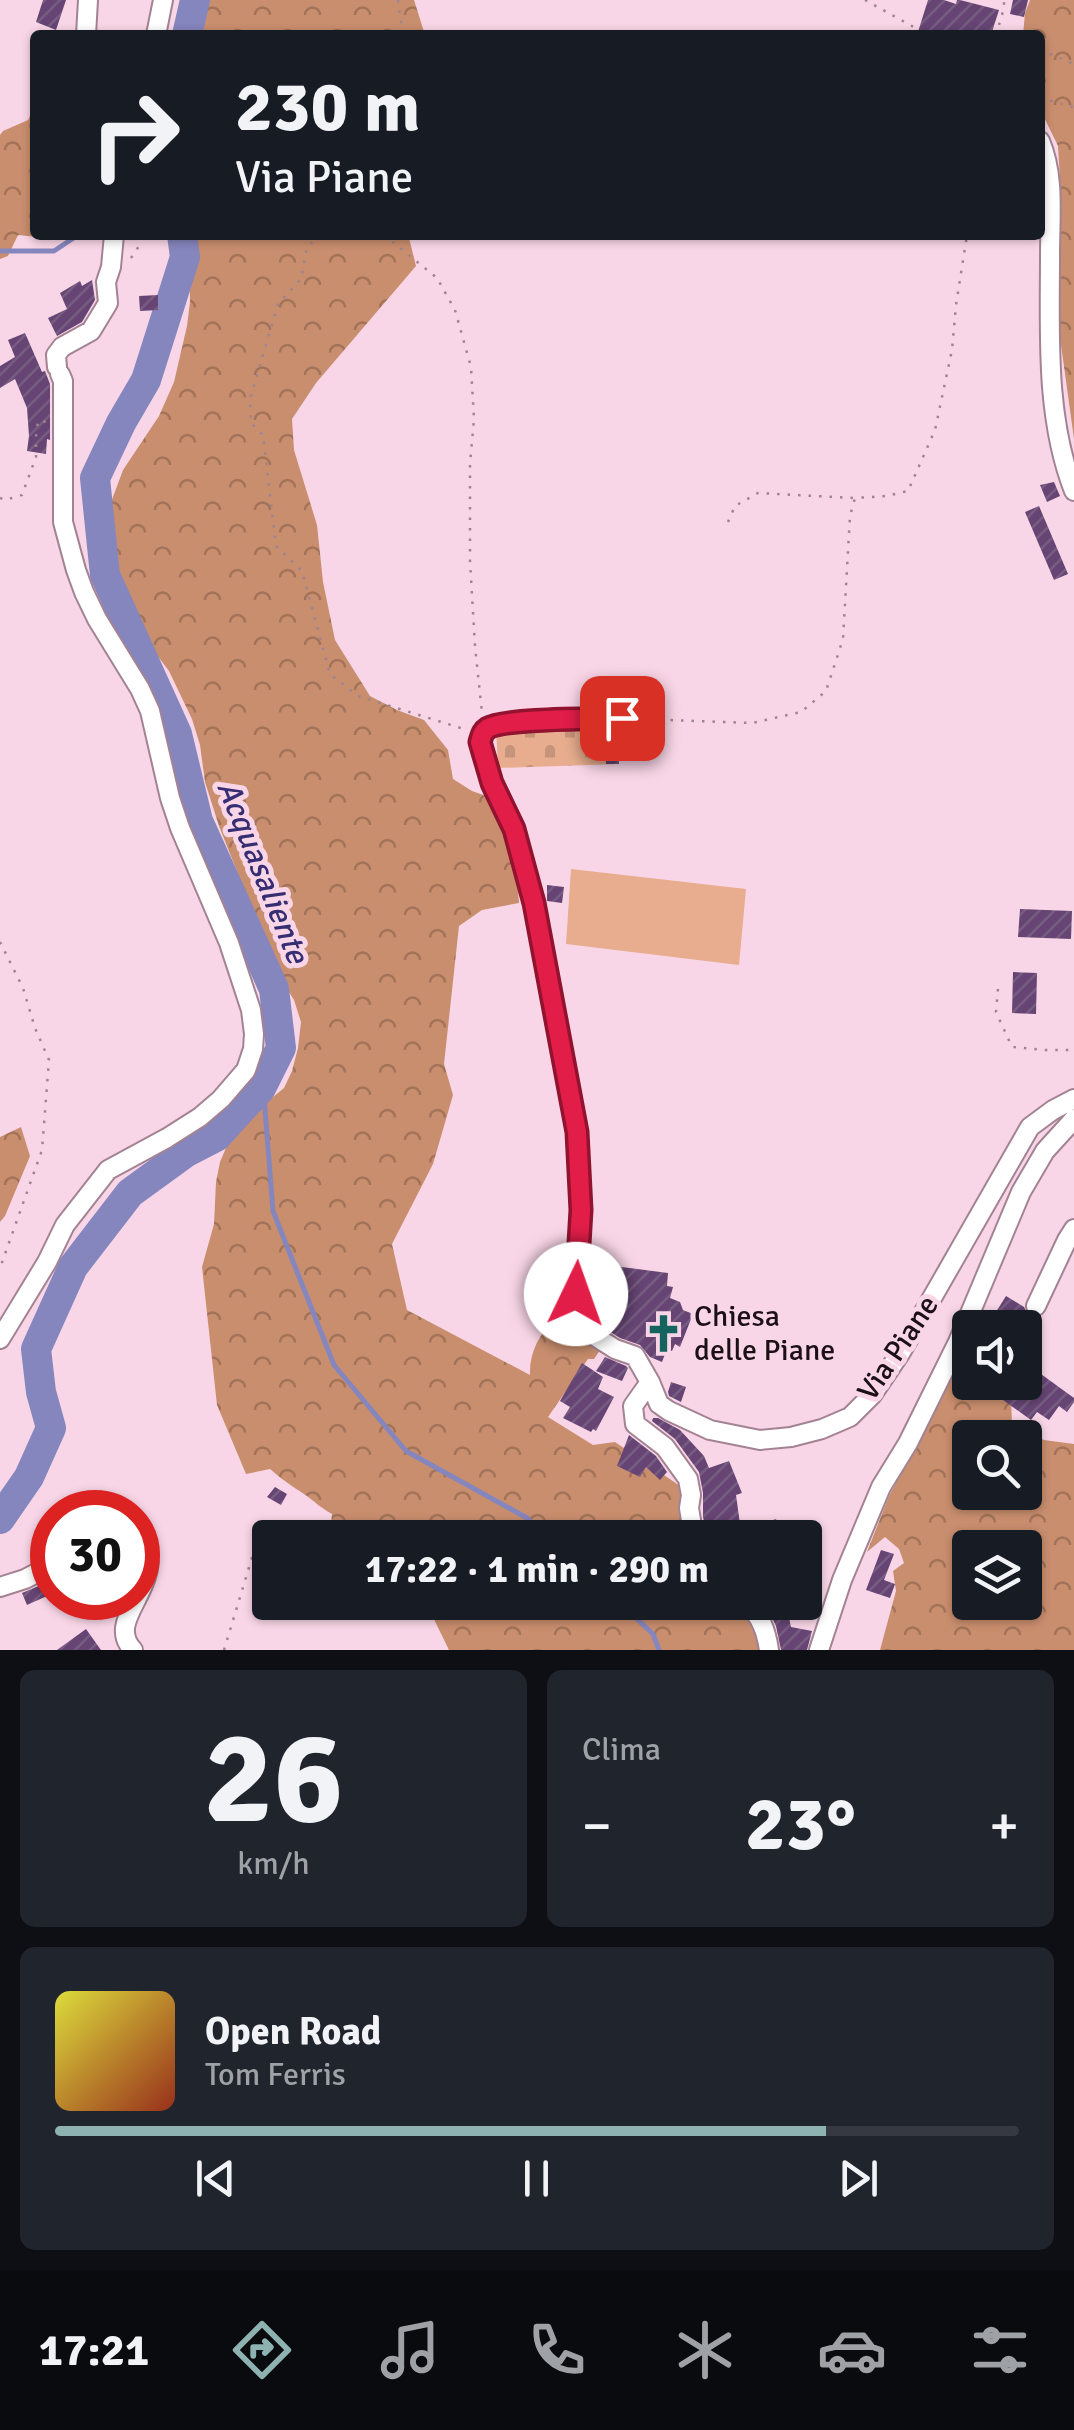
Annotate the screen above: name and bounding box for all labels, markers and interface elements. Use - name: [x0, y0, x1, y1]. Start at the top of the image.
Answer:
- text: 230 m: [235, 64, 420, 150]
- icon: right: [70, 70, 200, 200]
- text: Via Piane: [235, 150, 413, 205]
- pin: [580, 676, 665, 761]
- icon: arrive: [595, 691, 650, 746]
- water label: Acquasaliente: [209, 775, 318, 971]
- position arrow: [524, 1242, 628, 1346]
- street label: Via Piane: [849, 1288, 947, 1408]
- place label: Chiesa delle Piane: [694, 1298, 835, 1369]
- map controls: [952, 1310, 1042, 1620]
- button: sound: [952, 1310, 1042, 1400]
- church icon: Chiesa delle Piane: [643, 1312, 685, 1354]
- button: search: [952, 1420, 1042, 1510]
- speed limit sign: 30: [30, 1490, 160, 1620]
- button: layers: [952, 1530, 1042, 1620]
- text: 17:22 · 1 min · 290 m: [365, 1546, 709, 1593]
- text: 26: [203, 1699, 344, 1859]
- text: Clima: [582, 1730, 661, 1769]
- text: 23°: [745, 1778, 856, 1871]
- text: −: [582, 1792, 612, 1860]
- text: +: [989, 1792, 1019, 1860]
- text: km/h: [237, 1844, 310, 1883]
- text: Open Road: [205, 2008, 381, 2055]
- text: Tom Ferris: [205, 2055, 346, 2094]
- icon: previous: [188, 2151, 243, 2206]
- icon: pause: [509, 2151, 564, 2206]
- icon: next: [831, 2151, 886, 2206]
- icon: directions: [227, 2315, 297, 2385]
- icon: music: [375, 2315, 445, 2385]
- icon: phone: [522, 2315, 592, 2385]
- icon: climate: [670, 2315, 740, 2385]
- icon: car: [817, 2315, 887, 2385]
- icon: filters: [965, 2315, 1035, 2385]
- text: 17:21: [39, 2323, 149, 2378]

